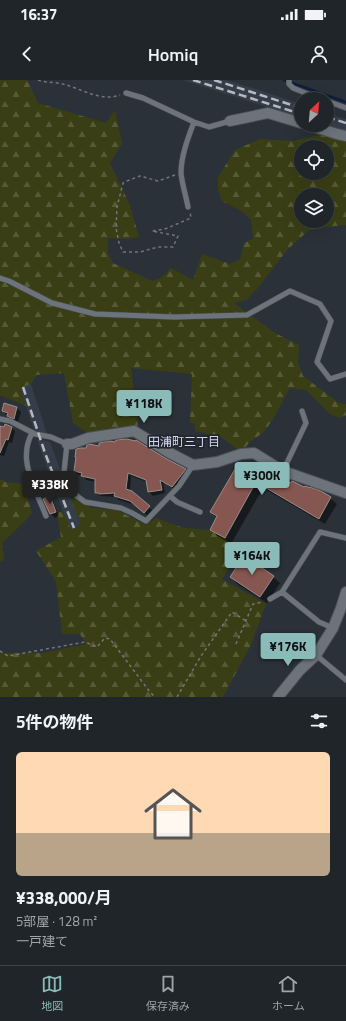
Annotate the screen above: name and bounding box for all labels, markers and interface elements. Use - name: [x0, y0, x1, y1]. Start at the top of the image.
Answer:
- text: 16:37: [20, 3, 57, 26]
- text: Homiq: [148, 41, 198, 68]
- icon: back: [16, 43, 38, 65]
- icon: person: [308, 43, 330, 65]
- north arrow: [294, 92, 334, 132]
- map controls: [294, 92, 334, 228]
- button: locate: [294, 140, 334, 180]
- button: layers: [294, 188, 334, 228]
- pin: ¥118K: [116, 390, 172, 424]
- text: ¥118K: [126, 393, 162, 413]
- district label: 田浦町三丁目: [148, 432, 220, 451]
- pin: ¥300K: [234, 462, 290, 496]
- text: ¥300K: [244, 465, 280, 485]
- pin: ¥338K: [22, 471, 78, 505]
- text: ¥338K: [32, 474, 68, 494]
- pin: ¥164K: [224, 542, 280, 576]
- text: ¥164K: [234, 545, 270, 565]
- pin: ¥176K: [260, 633, 316, 667]
- text: ¥176K: [270, 636, 306, 656]
- text: 5件の物件: [16, 709, 94, 735]
- icon: filters: [308, 710, 330, 732]
- icon: home: [137, 778, 209, 850]
- text: ¥338,000/月: [16, 885, 112, 911]
- text: 5部屋 · 128 m²: [16, 911, 97, 931]
- text: 一戸建て: [16, 931, 68, 951]
- tab: 地図: [41, 973, 63, 1014]
- tab: 保存済み: [146, 973, 190, 1014]
- tab: ホーム: [272, 973, 305, 1014]

